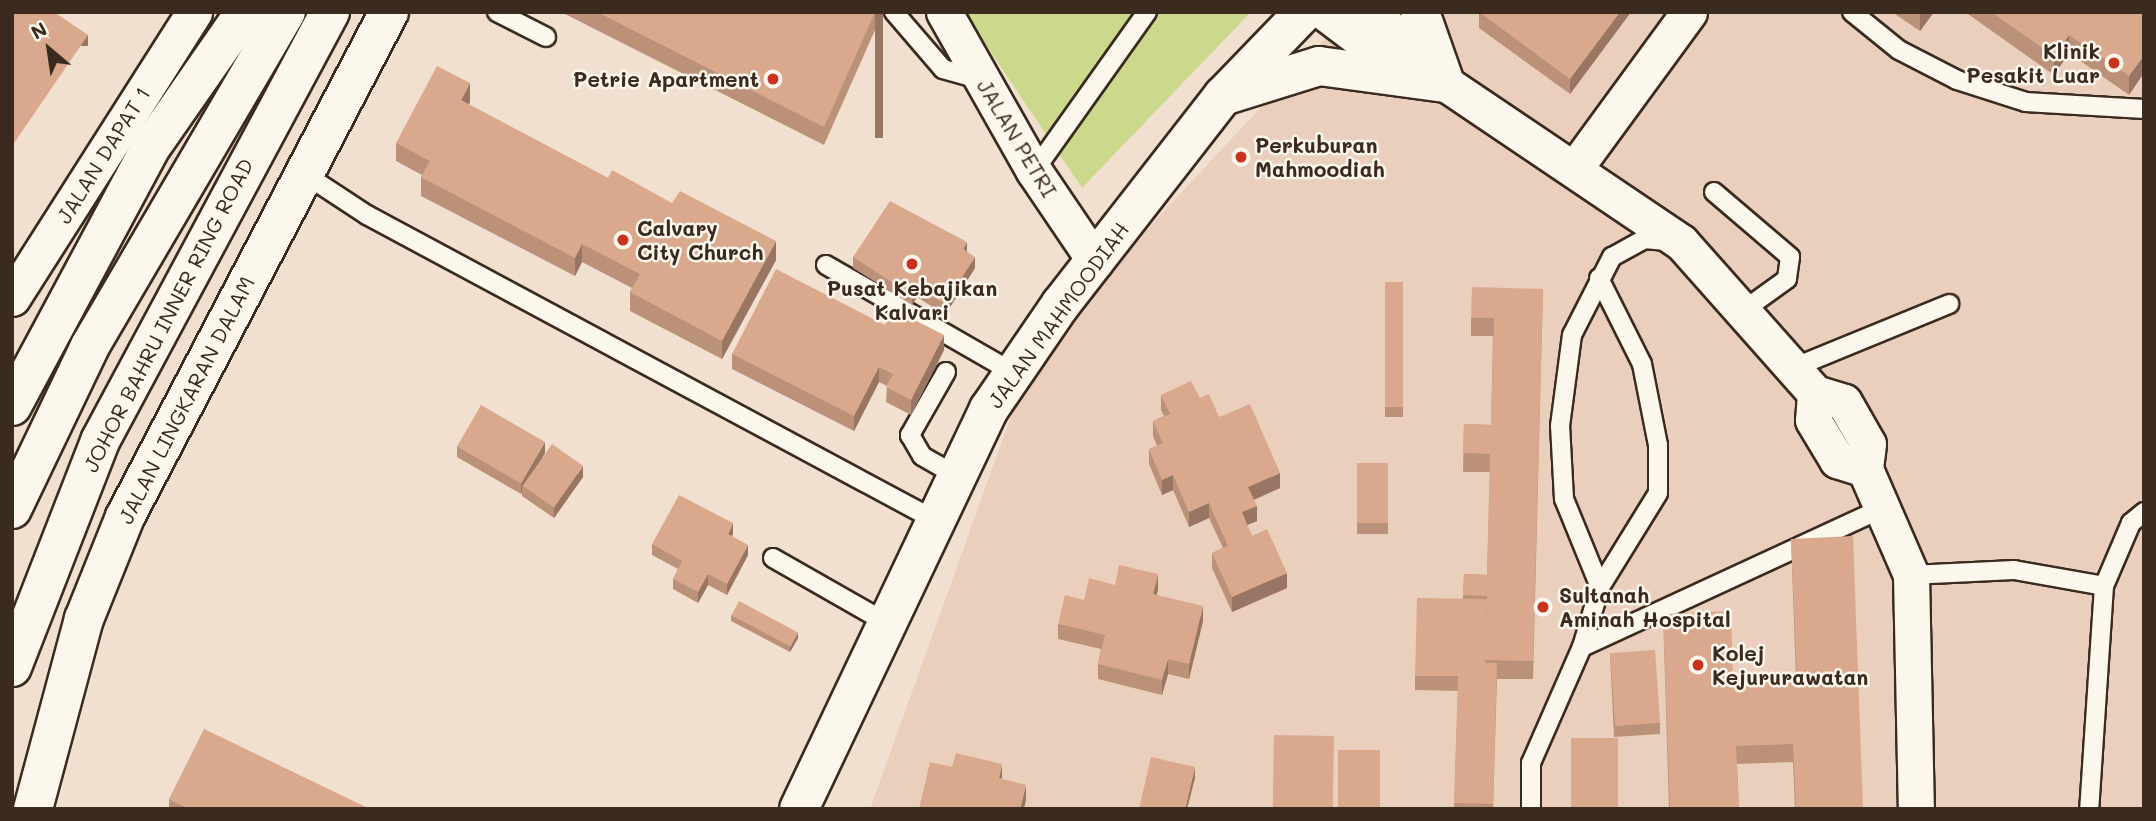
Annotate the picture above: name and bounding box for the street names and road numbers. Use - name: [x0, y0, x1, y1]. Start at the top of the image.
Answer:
- street label: JALAN PETRI: [972, 74, 1062, 202]
- street label: JALAN DAPAT 1: [51, 82, 155, 228]
- street label: JOHOR BAHRU INNER RING ROAD: [78, 154, 258, 476]
- street label: JALAN MAHMOODIAH: [982, 217, 1134, 413]
- street label: JALAN LINGKARAN DALAM: [113, 272, 259, 528]

